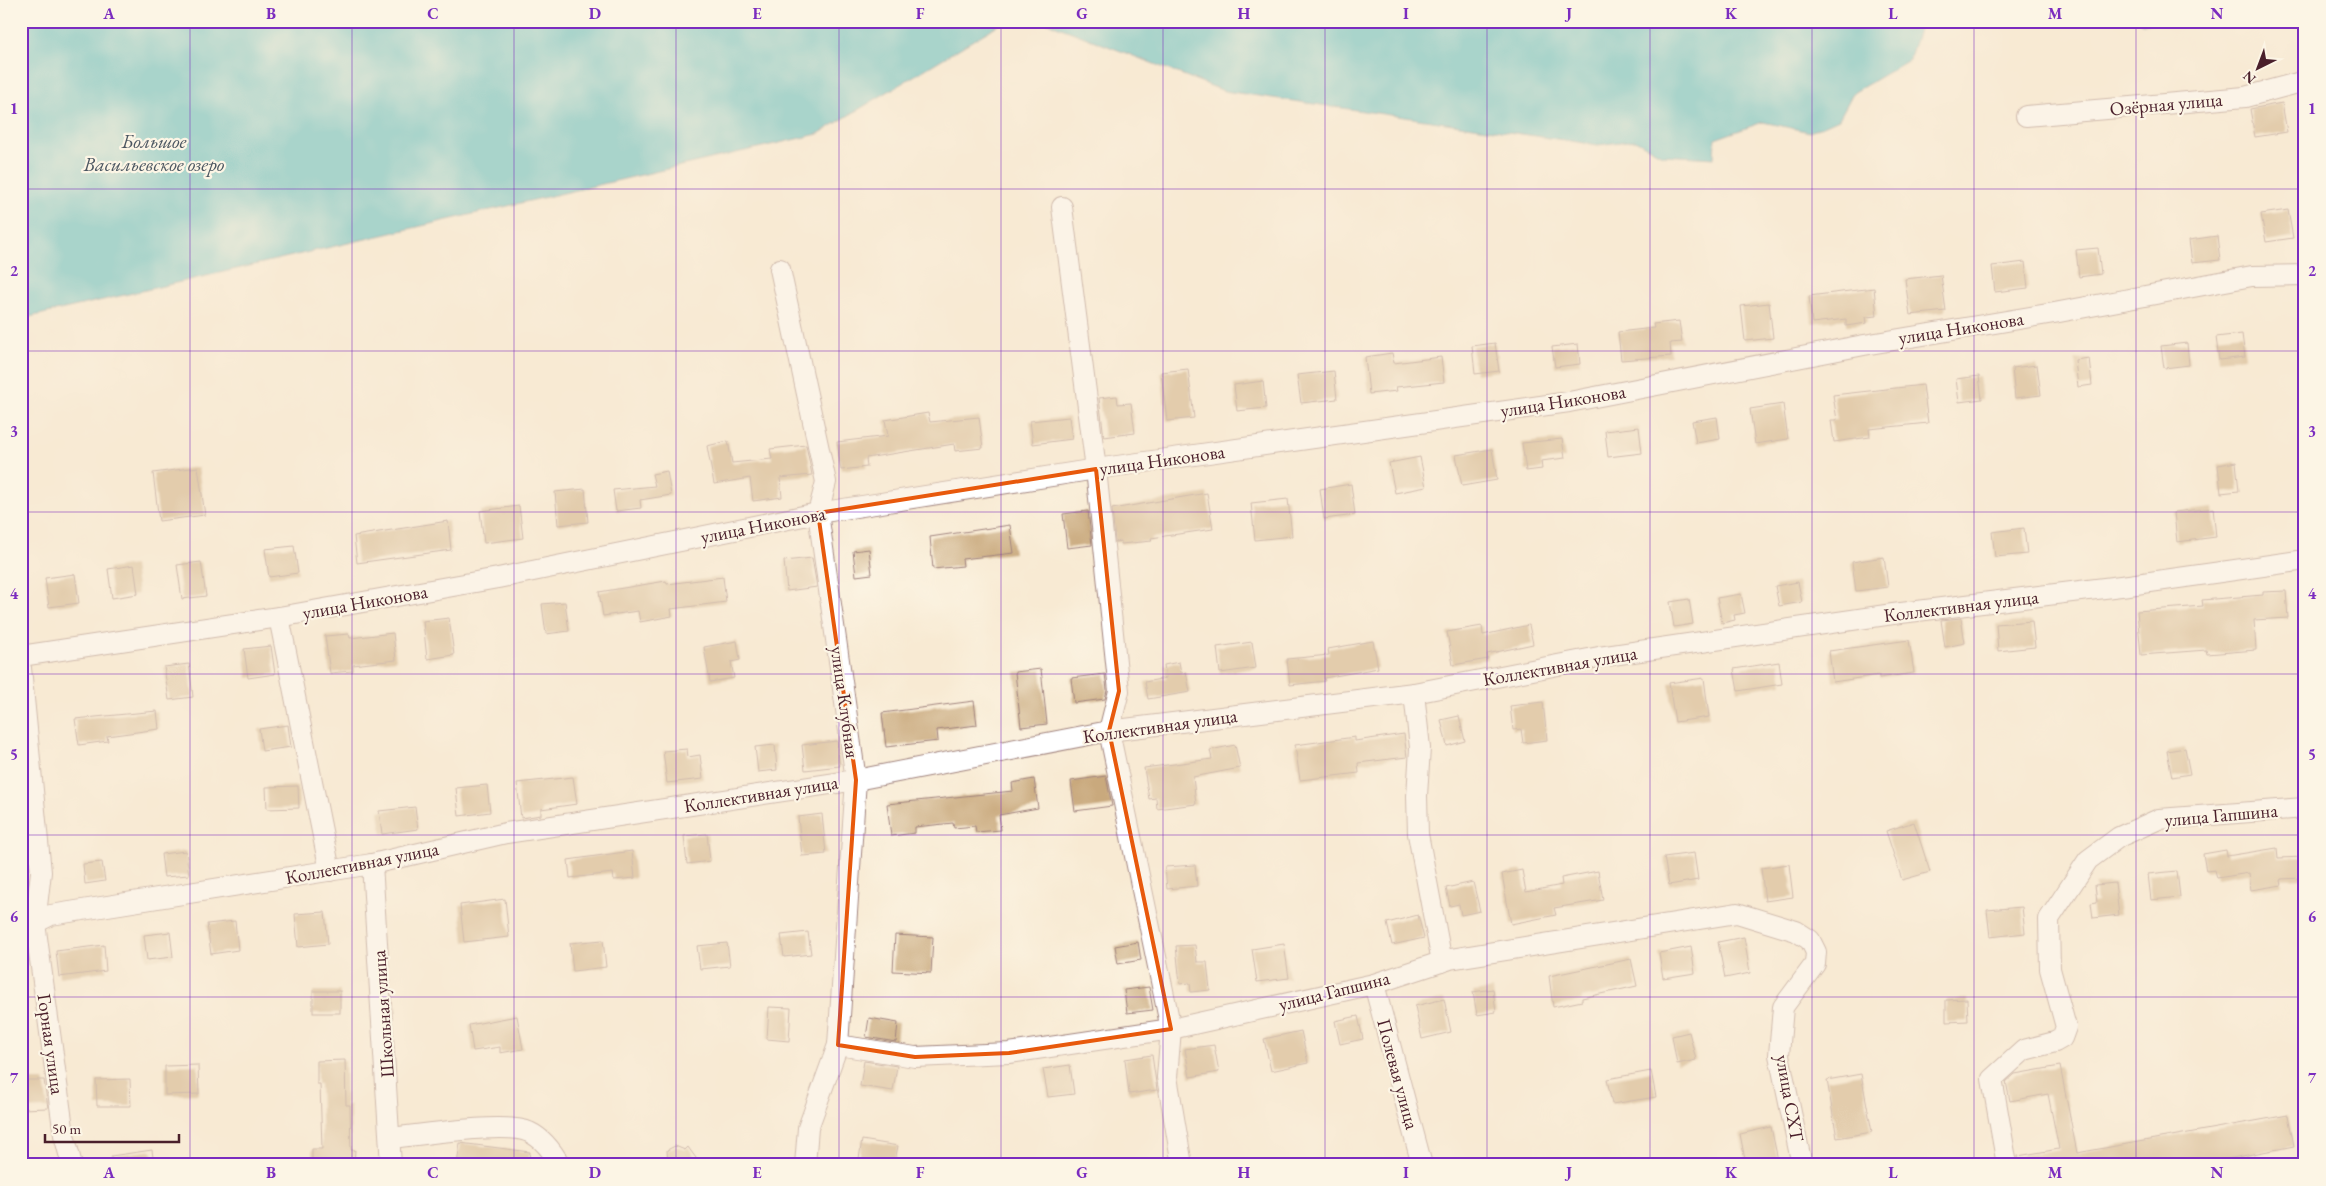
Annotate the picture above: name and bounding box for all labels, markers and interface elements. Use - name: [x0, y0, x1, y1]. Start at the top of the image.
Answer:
- text: A: [102, 3, 115, 24]
- text: B: [266, 3, 276, 24]
- text: C: [427, 3, 439, 24]
- text: D: [589, 3, 601, 24]
- text: E: [752, 3, 762, 24]
- text: F: [916, 3, 925, 24]
- text: G: [1076, 3, 1088, 24]
- text: H: [1238, 3, 1251, 24]
- text: I: [1403, 3, 1409, 24]
- text: J: [1564, 3, 1572, 24]
- text: K: [1725, 3, 1738, 24]
- text: L: [1888, 3, 1898, 24]
- text: M: [2048, 3, 2063, 24]
- text: N: [2211, 3, 2224, 24]
- north arrow: [2234, 42, 2284, 92]
- text: N: [2239, 67, 2260, 88]
- street label: Озёрная улица: [2109, 87, 2224, 121]
- text: 1: [10, 98, 18, 119]
- text: 1: [2308, 98, 2316, 119]
- water label: Большое Васильевское озеро: [83, 128, 225, 177]
- text: 2: [10, 260, 19, 281]
- text: 2: [2308, 260, 2317, 281]
- street label: улица Никонова: [1897, 306, 2026, 350]
- street label: улица Никонова: [1499, 379, 1628, 423]
- text: 3: [10, 421, 18, 442]
- text: 3: [2308, 421, 2316, 442]
- street label: улица Никонова: [1098, 439, 1227, 481]
- street label: улица Никонова: [698, 501, 828, 549]
- street label: улица Никонова: [300, 579, 430, 625]
- text: 4: [10, 583, 19, 604]
- text: 4: [2308, 583, 2317, 604]
- street label: Коллективная улица: [1882, 584, 2040, 628]
- street label: Коллективная улица: [1481, 640, 1639, 692]
- street label: улица Клубная: [825, 644, 865, 760]
- street label: Коллективная улица: [1081, 703, 1239, 749]
- text: 5: [10, 744, 18, 765]
- text: 5: [2308, 744, 2316, 765]
- street label: Коллективная улица: [682, 769, 840, 819]
- street label: улица Гапшина: [2163, 798, 2279, 832]
- street label: Коллективная улица: [283, 836, 441, 890]
- text: 6: [10, 906, 19, 927]
- text: 6: [2308, 906, 2317, 927]
- street label: Школьная улица: [366, 949, 400, 1079]
- street label: улица Гапшина: [1276, 965, 1393, 1017]
- street label: Горная улица: [32, 992, 70, 1096]
- street label: Полевая улица: [1371, 1016, 1425, 1132]
- street label: улица СХТ: [1770, 1053, 1810, 1144]
- text: 7: [10, 1067, 19, 1088]
- text: 7: [2308, 1067, 2317, 1088]
- scale bar: [45, 1111, 179, 1143]
- text: 50 m: [52, 1119, 81, 1138]
- text: A: [102, 1162, 115, 1183]
- text: B: [266, 1162, 276, 1183]
- text: C: [427, 1162, 439, 1183]
- text: D: [589, 1162, 601, 1183]
- text: E: [752, 1162, 762, 1183]
- text: F: [916, 1162, 925, 1183]
- text: G: [1076, 1162, 1088, 1183]
- text: H: [1238, 1162, 1251, 1183]
- text: I: [1403, 1162, 1409, 1183]
- text: J: [1564, 1162, 1572, 1183]
- text: K: [1725, 1162, 1738, 1183]
- text: L: [1888, 1162, 1898, 1183]
- text: M: [2048, 1162, 2063, 1183]
- text: N: [2211, 1162, 2224, 1183]

